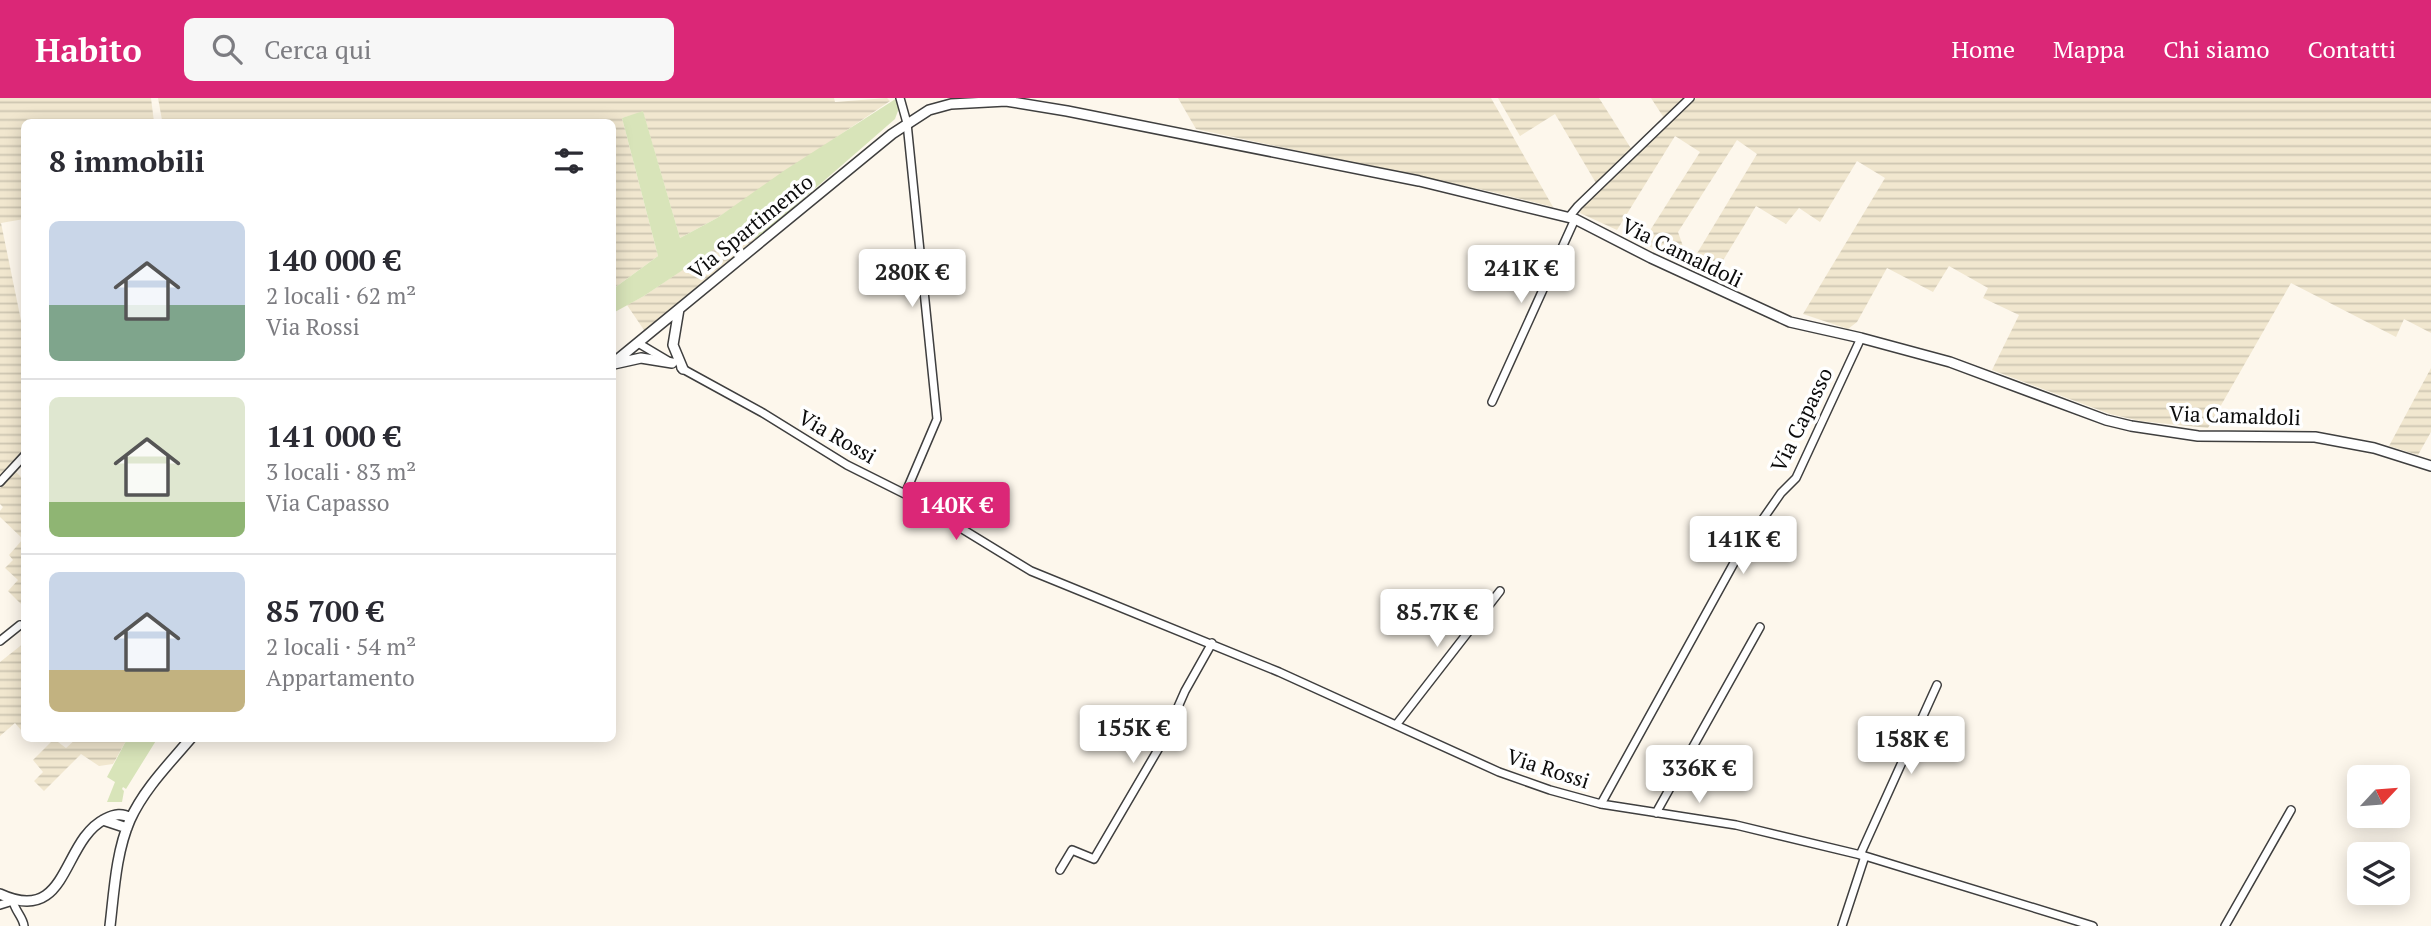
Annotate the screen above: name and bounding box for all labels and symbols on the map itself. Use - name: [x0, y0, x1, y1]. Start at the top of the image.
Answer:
- street label: Via Spartimento: [682, 167, 819, 285]
- street label: Via Camaldoli: [1617, 211, 1748, 294]
- pin: 241K €: [1464, 246, 1578, 305]
- pin: 280K €: [855, 250, 969, 309]
- street label: Via Capasso: [1764, 363, 1838, 476]
- street label: Via Camaldoli: [2169, 399, 2301, 431]
- street label: Via Rossi: [793, 403, 882, 470]
- pin: 140K €: [899, 482, 1013, 542]
- pin: 141K €: [1686, 517, 1800, 576]
- pin: 85.7K €: [1372, 589, 1502, 649]
- pin: 155K €: [1076, 706, 1190, 765]
- pin: 158K €: [1854, 716, 1968, 776]
- street label: Via Rossi: [1503, 742, 1593, 795]
- pin: 336K €: [1642, 746, 1756, 805]
- north arrow: [2347, 765, 2410, 828]

